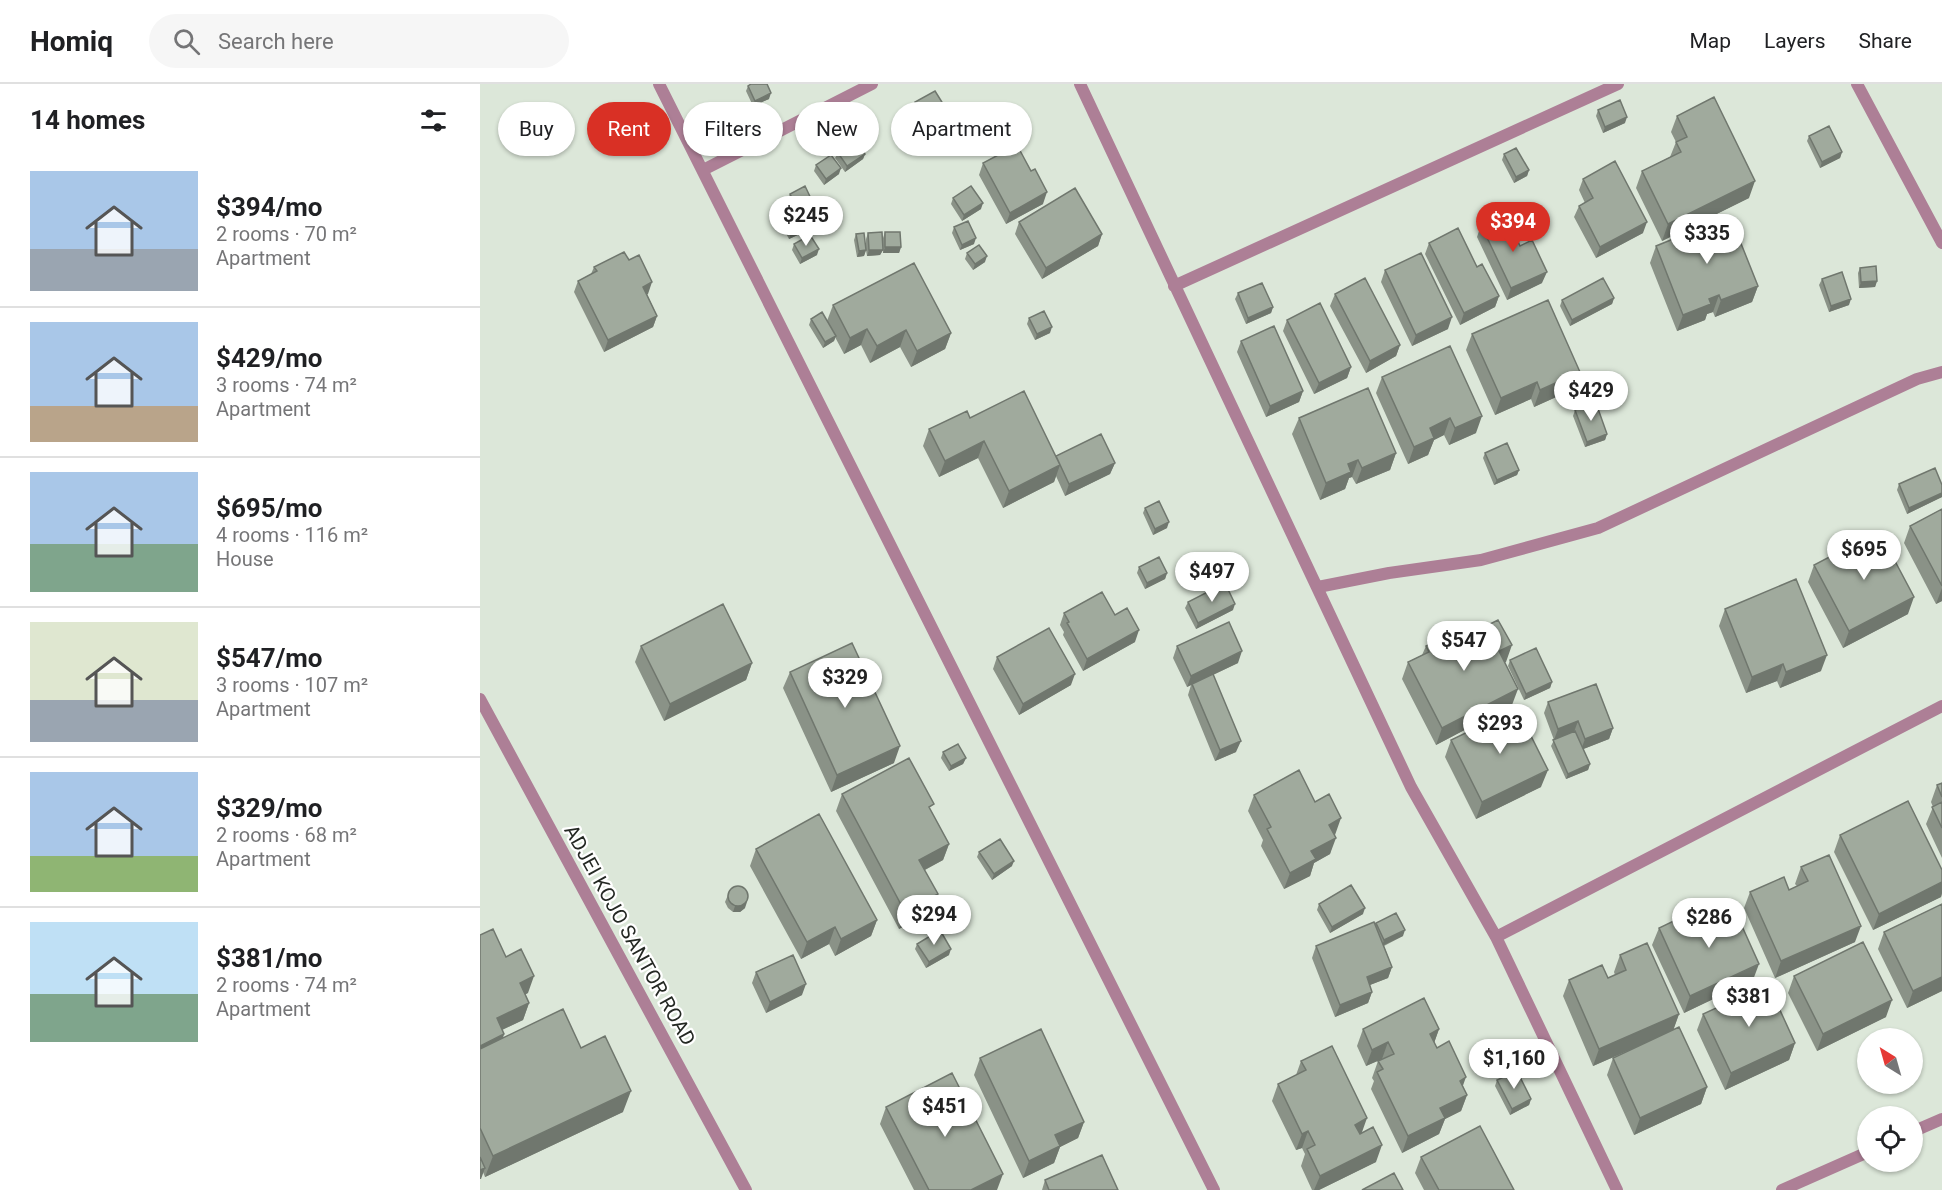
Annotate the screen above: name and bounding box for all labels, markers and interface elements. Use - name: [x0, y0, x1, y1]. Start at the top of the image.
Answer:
- search box: [149, 14, 569, 68]
- text: Homiq: [30, 25, 113, 58]
- icon: search: [170, 25, 203, 58]
- text: Search here: [218, 29, 334, 54]
- text: Map: [1689, 29, 1731, 53]
- text: Layers: [1764, 29, 1825, 53]
- text: Share: [1858, 29, 1912, 53]
- chip: Buy: [498, 102, 575, 156]
- chip: Rent: [587, 102, 671, 156]
- chip: Filters: [683, 102, 783, 156]
- chip: New: [795, 102, 879, 156]
- chip: Apartment: [891, 102, 1032, 156]
- icon: filters: [417, 104, 450, 137]
- text: 14 homes: [30, 105, 145, 135]
- text: $394/mo: [216, 192, 323, 222]
- icon: home: [78, 195, 150, 267]
- pin: $245: [770, 196, 842, 247]
- pin: $394: [1477, 202, 1549, 253]
- text: $245: [783, 203, 829, 227]
- text: $394: [1490, 209, 1536, 233]
- pin: $335: [1671, 214, 1743, 265]
- text: $335: [1684, 221, 1730, 245]
- text: 2 rooms · 70 m²: [216, 222, 357, 246]
- text: Apartment: [216, 246, 311, 270]
- text: $429/mo: [216, 343, 323, 373]
- icon: home: [78, 346, 150, 418]
- pin: $429: [1555, 371, 1627, 422]
- text: 3 rooms · 74 m²: [216, 373, 357, 397]
- text: $429: [1568, 378, 1614, 402]
- text: Apartment: [216, 397, 311, 421]
- text: $695/mo: [216, 493, 323, 523]
- icon: home: [78, 496, 150, 568]
- text: 4 rooms · 116 m²: [216, 523, 368, 547]
- pin: $695: [1828, 530, 1900, 581]
- text: $695: [1841, 537, 1887, 561]
- text: House: [216, 547, 274, 571]
- pin: $497: [1176, 552, 1248, 603]
- text: $497: [1189, 559, 1235, 583]
- pin: $547: [1428, 621, 1500, 672]
- text: $547: [1441, 628, 1487, 652]
- text: $547/mo: [216, 643, 323, 673]
- icon: home: [78, 646, 150, 718]
- pin: $329: [809, 658, 881, 709]
- text: $329: [822, 665, 868, 689]
- text: 3 rooms · 107 m²: [216, 673, 368, 697]
- text: Apartment: [216, 697, 311, 721]
- pin: $293: [1464, 704, 1536, 755]
- text: $293: [1477, 711, 1523, 735]
- text: $329/mo: [216, 793, 323, 823]
- icon: home: [78, 796, 150, 868]
- street label: ADJEI KOJO SANTOR ROAD: [559, 821, 701, 1049]
- text: 2 rooms · 68 m²: [216, 823, 357, 847]
- text: Apartment: [216, 847, 311, 871]
- pin: $294: [898, 895, 970, 946]
- pin: $286: [1673, 898, 1745, 949]
- text: $294: [911, 902, 957, 926]
- text: $286: [1686, 905, 1732, 929]
- text: $381/mo: [216, 943, 323, 973]
- icon: home: [78, 946, 150, 1018]
- text: 2 rooms · 74 m²: [216, 973, 357, 997]
- pin: $381: [1713, 977, 1785, 1028]
- text: $381: [1726, 984, 1772, 1008]
- text: Apartment: [216, 997, 311, 1021]
- north arrow: [1857, 1028, 1923, 1094]
- map controls: [1857, 1028, 1923, 1172]
- pin: $1,160: [1465, 1039, 1563, 1090]
- text: $1,160: [1483, 1046, 1545, 1070]
- pin: $451: [909, 1087, 981, 1138]
- text: $451: [922, 1094, 968, 1118]
- button: locate: [1857, 1106, 1923, 1172]

